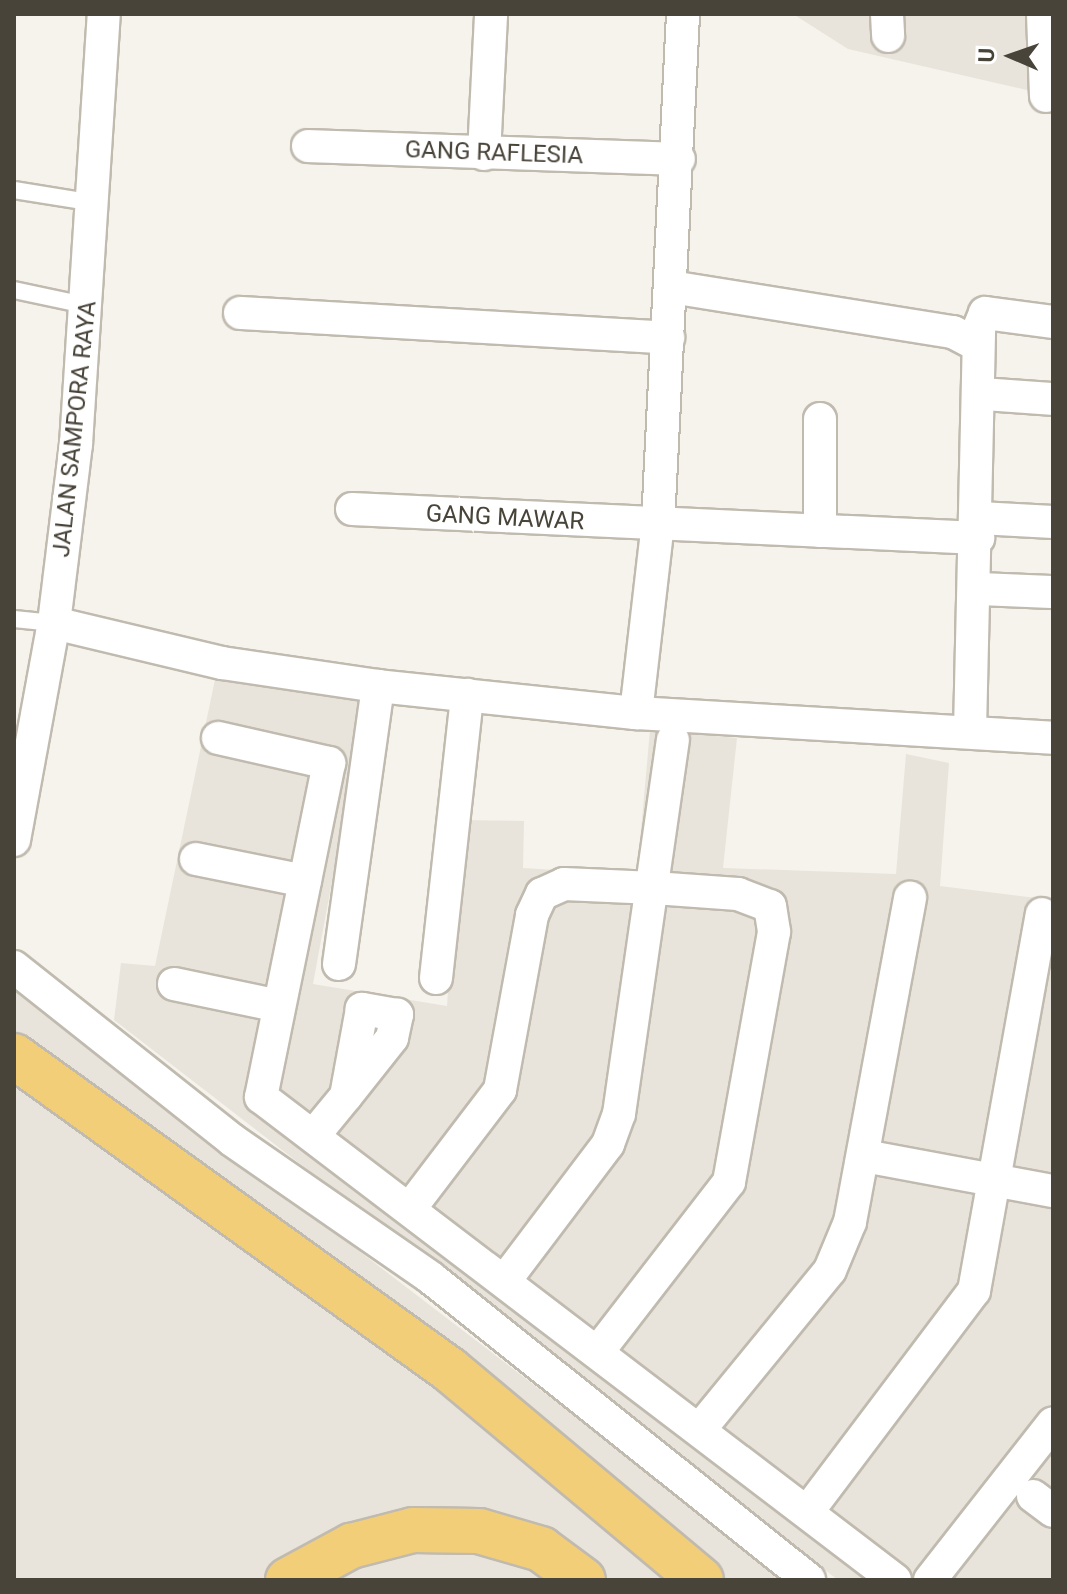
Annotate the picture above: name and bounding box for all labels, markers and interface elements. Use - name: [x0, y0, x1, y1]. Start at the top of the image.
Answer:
- north arrow: [971, 16, 1051, 96]
- text: U: [974, 47, 999, 63]
- street label: GANG RAFLESIA: [404, 135, 584, 171]
- street label: JALAN SAMPORA RAYA: [47, 299, 103, 559]
- street label: GANG MAWAR: [425, 499, 585, 537]

